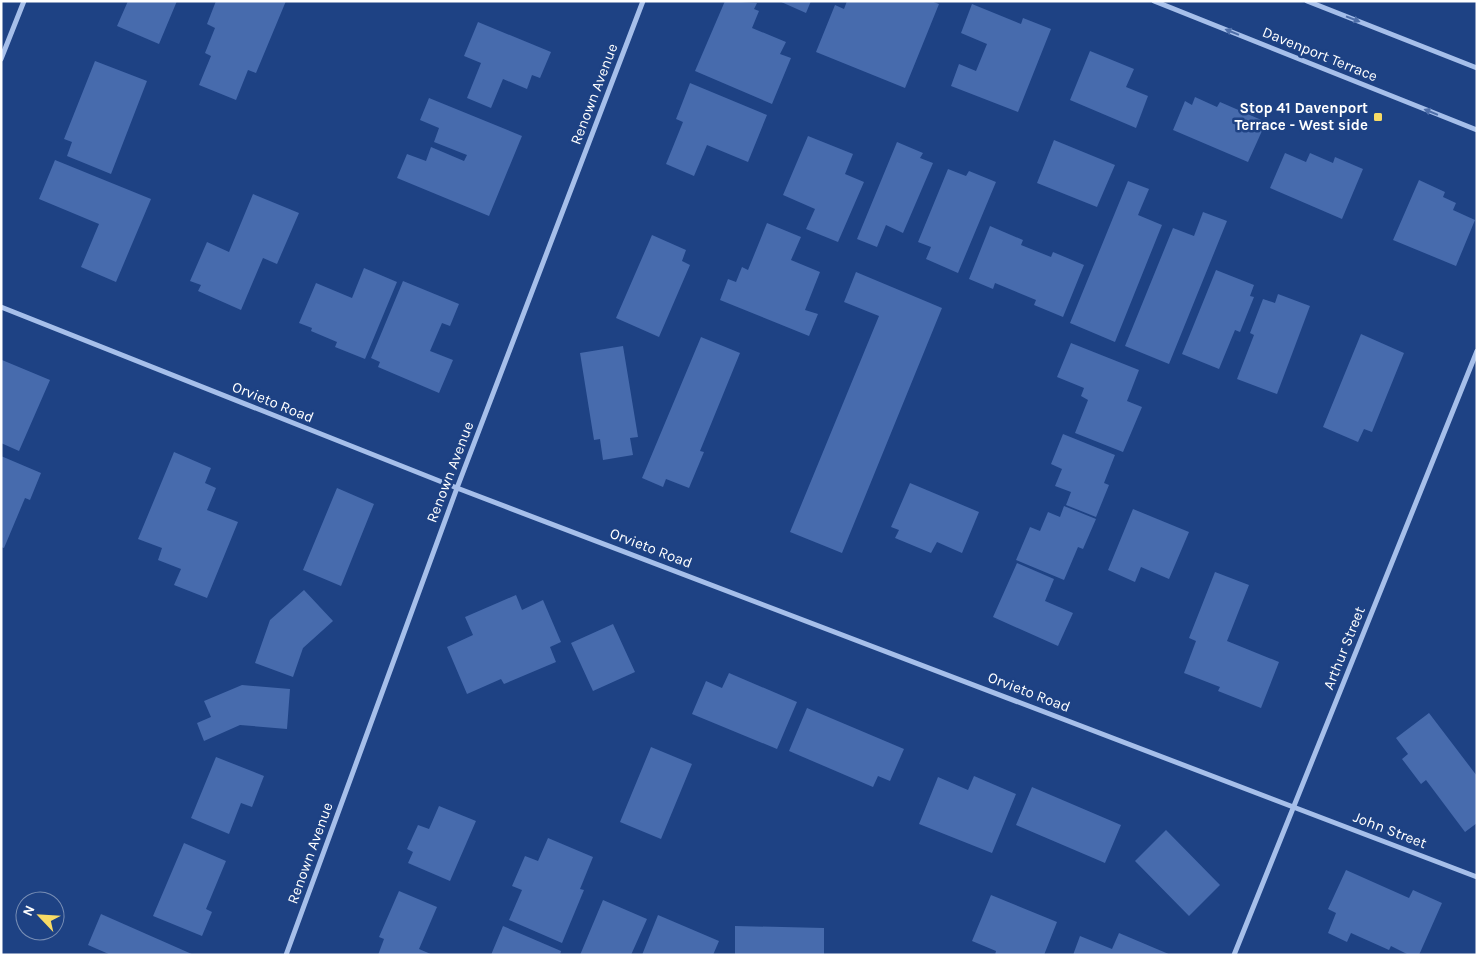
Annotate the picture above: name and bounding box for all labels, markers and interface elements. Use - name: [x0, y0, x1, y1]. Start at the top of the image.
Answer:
- one-way arrow: [1346, 15, 1361, 23]
- street label: Davenport Terrace: [1260, 23, 1380, 85]
- one-way arrow: [1225, 28, 1239, 36]
- street label: Renown Avenue: [566, 41, 622, 147]
- place label: Stop 41 Davenport Terrace - West side: [1235, 99, 1368, 134]
- one-way arrow: [1424, 108, 1439, 115]
- marker: Stop 41 Davenport Terrace - West side: [1372, 111, 1384, 123]
- street label: Orvieto Road: [229, 377, 317, 427]
- street label: Renown Avenue: [422, 419, 478, 525]
- street label: Orvieto Road: [607, 524, 695, 572]
- street label: Arthur Street: [1319, 604, 1369, 692]
- street label: Orvieto Road: [985, 668, 1073, 716]
- street label: Renown Avenue: [283, 800, 337, 906]
- street label: John Street: [1351, 808, 1430, 852]
- north arrow: [15, 891, 65, 941]
- text: N: [19, 903, 38, 919]

